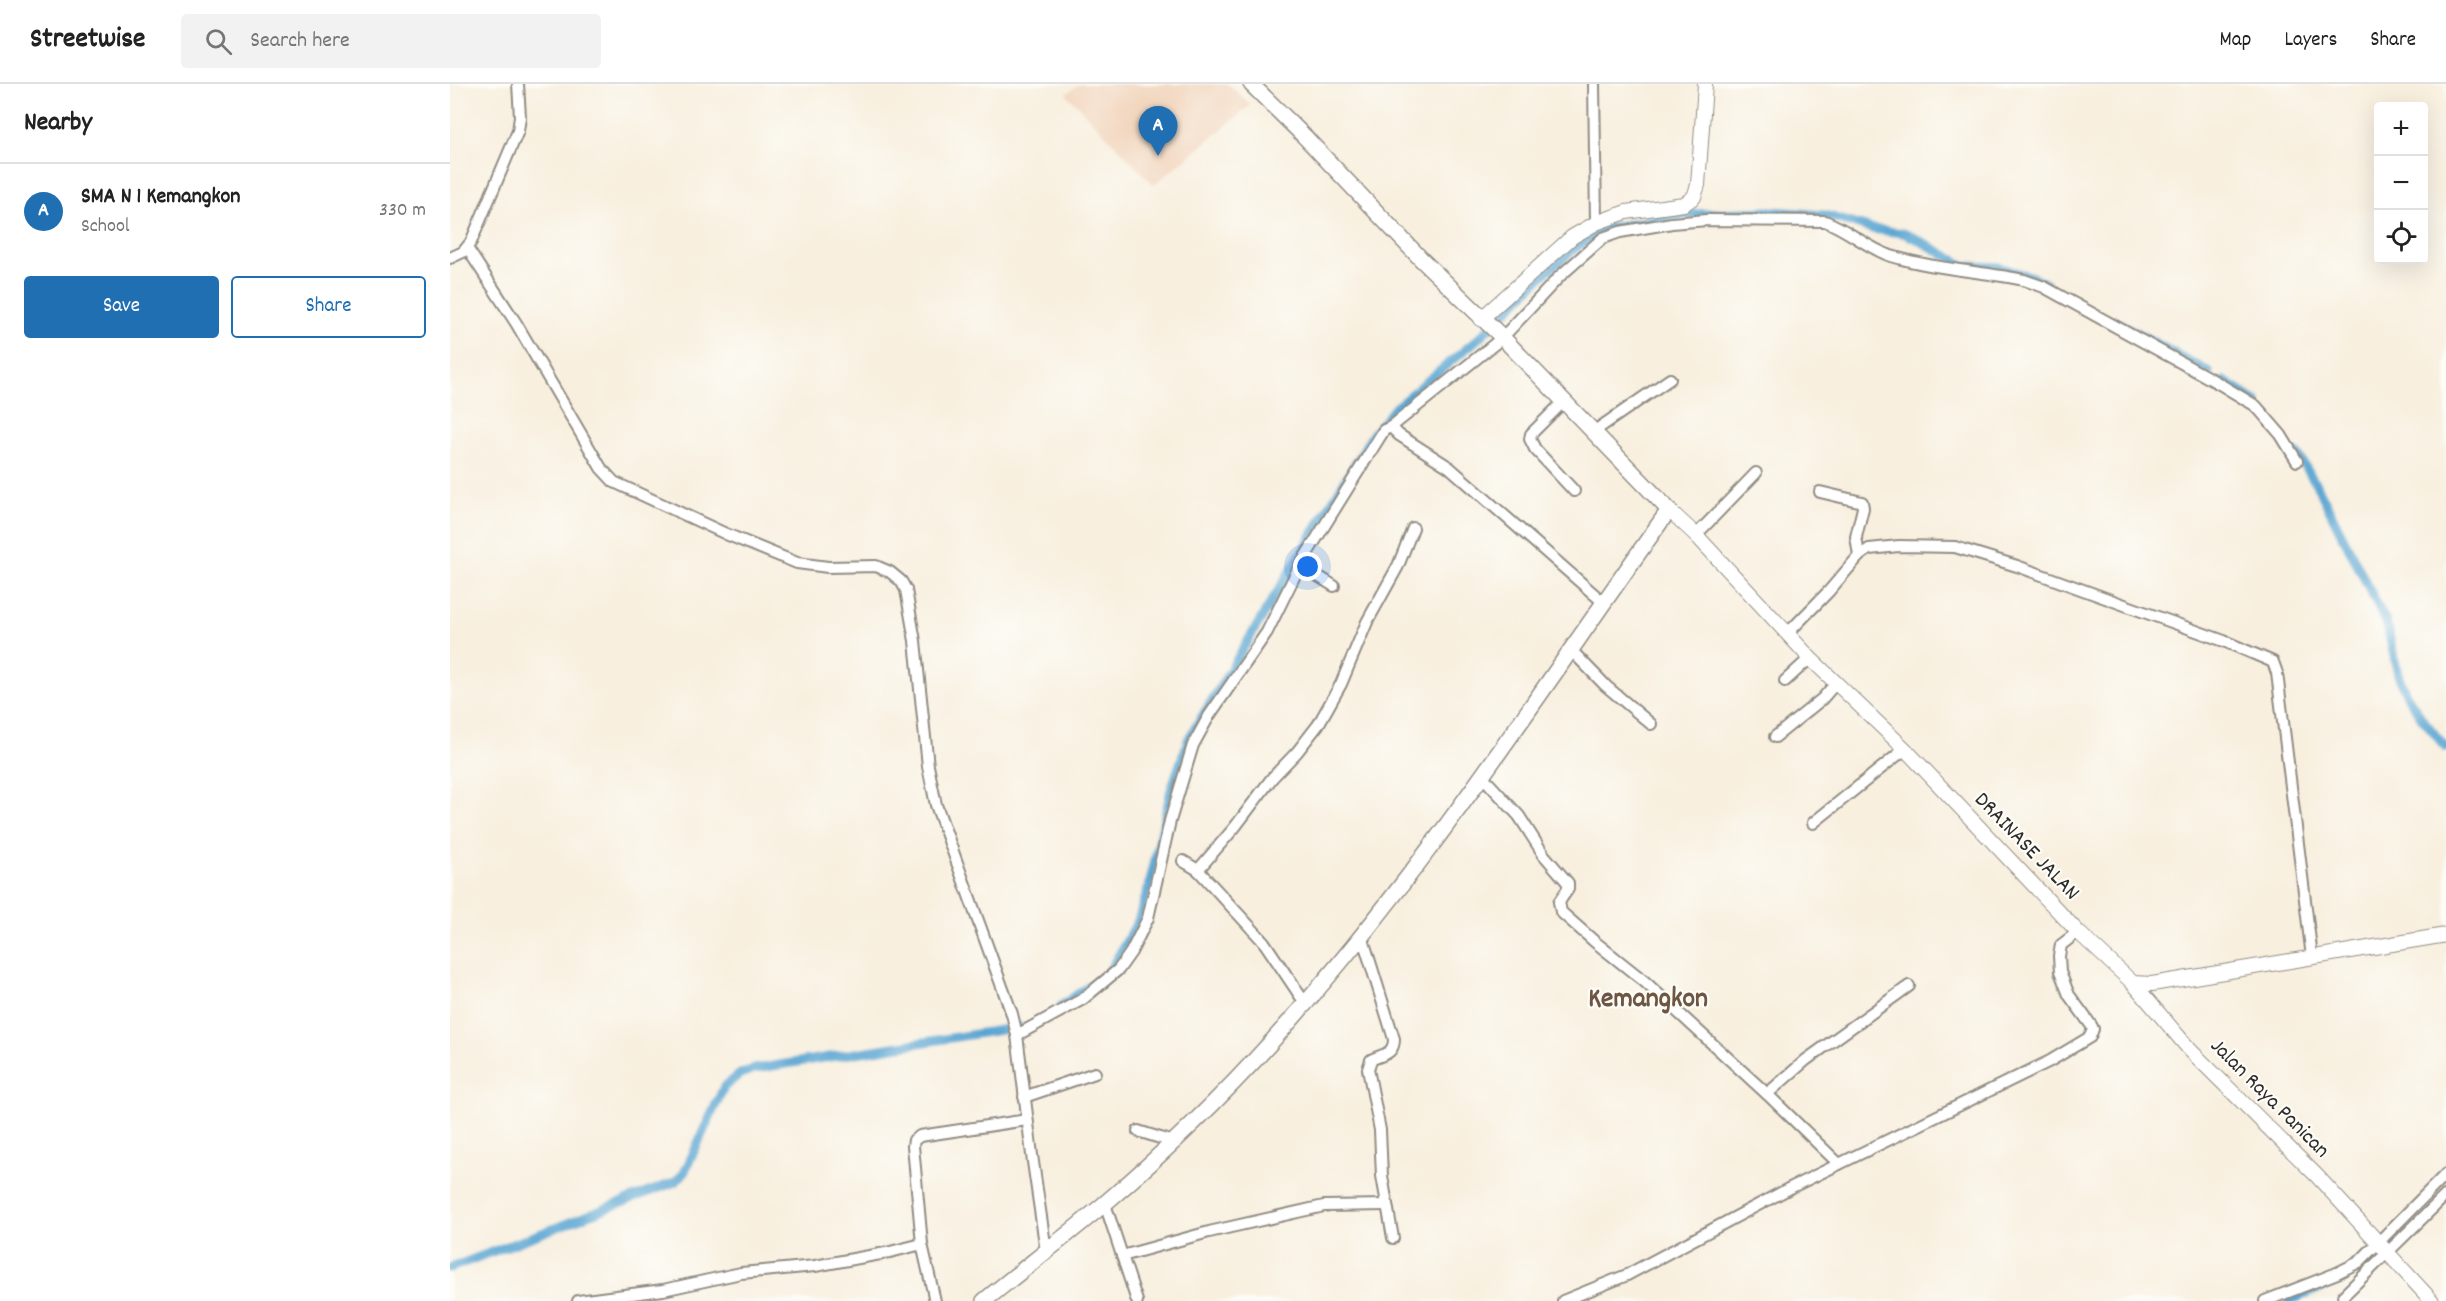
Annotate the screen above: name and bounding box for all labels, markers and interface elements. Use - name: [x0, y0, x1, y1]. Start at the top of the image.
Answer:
- search box: [181, 14, 601, 68]
- text: Streetwise: [30, 21, 145, 61]
- icon: search: [202, 25, 235, 58]
- text: Search here: [250, 26, 350, 57]
- text: Map: [2220, 26, 2251, 56]
- text: Layers: [2284, 26, 2337, 56]
- text: Share: [2370, 26, 2416, 56]
- map controls: [2374, 102, 2428, 264]
- button: +: [2374, 102, 2428, 156]
- text: Nearby: [24, 105, 92, 142]
- pin: A: [1138, 106, 1178, 156]
- button: −: [2374, 156, 2428, 210]
- text: SMA N 1 Kemangkon: [81, 182, 240, 213]
- text: A: [38, 197, 49, 225]
- text: 330 m: [379, 197, 426, 225]
- button: locate: [2374, 210, 2428, 264]
- text: School: [81, 213, 130, 241]
- button: Save: [24, 276, 219, 338]
- button: Share: [231, 276, 426, 338]
- your location: [1293, 552, 1322, 581]
- street label: DRAINASE JALAN: [1966, 786, 2086, 908]
- district label: Kemangkon: [1588, 981, 1708, 1021]
- street label: Jalan Raya Panican: [2202, 1032, 2336, 1166]

